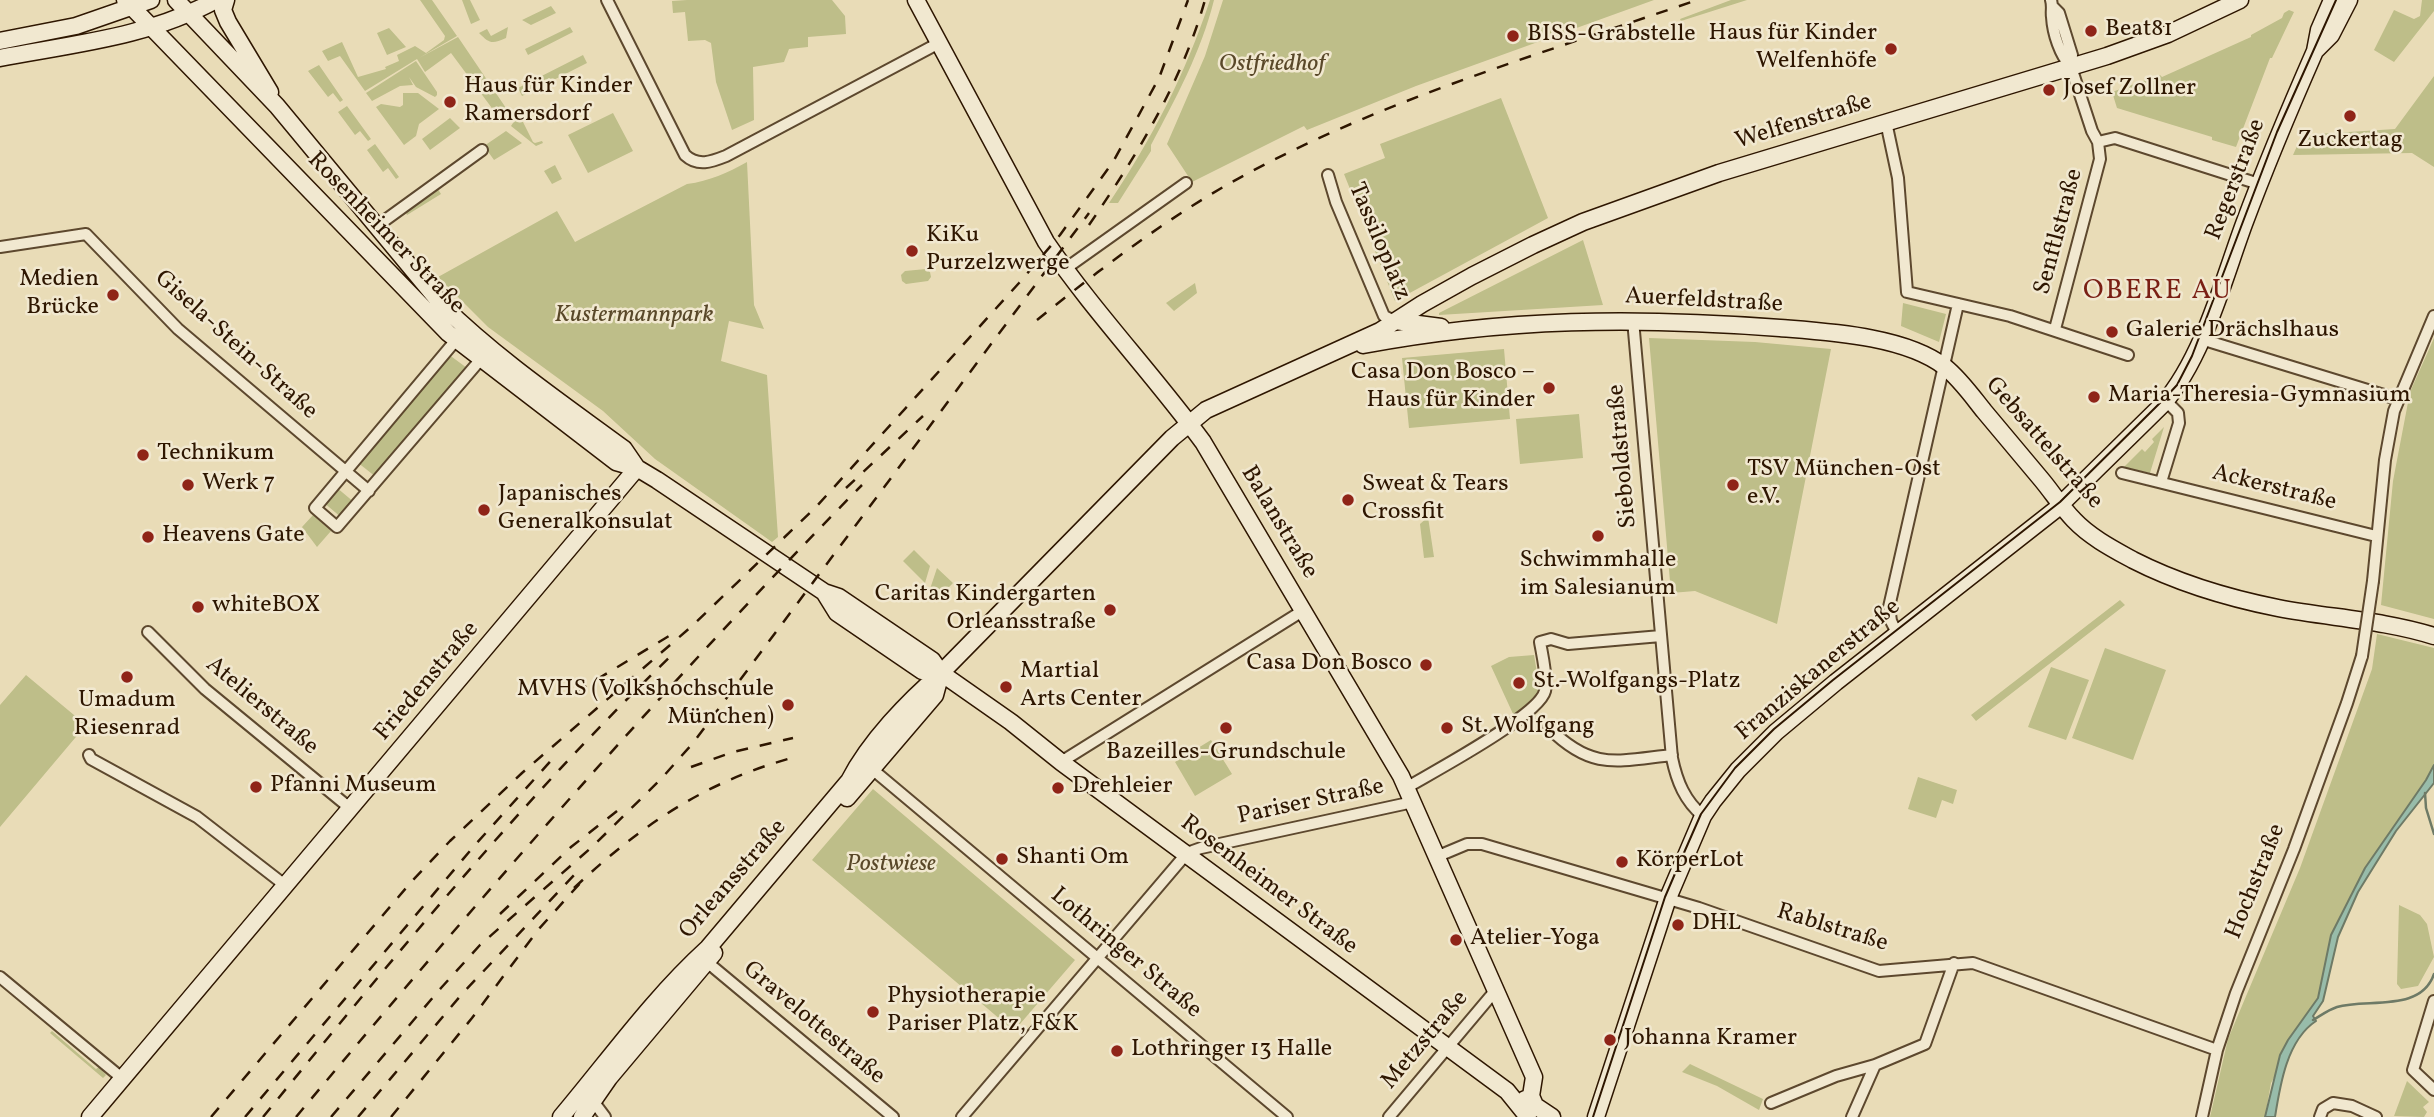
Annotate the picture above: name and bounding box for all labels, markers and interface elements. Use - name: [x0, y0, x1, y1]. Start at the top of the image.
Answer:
- place label: Beat81: [2105, 17, 2173, 45]
- place label: Haus für Kinder Welfenhöfe: [1709, 21, 1877, 77]
- place label: BISS-Grabstelle: [1527, 22, 1696, 50]
- marker: Beat81: [2083, 23, 2099, 39]
- marker: BISS-Grabstelle: [1505, 28, 1521, 44]
- marker: Haus für Kinder Welfenhöfe: [1883, 41, 1899, 57]
- park label: Ostfriedhof: [1219, 52, 1325, 80]
- place label: Haus für Kinder Ramersdorf: [464, 74, 632, 130]
- place label: Josef Zollner: [2063, 76, 2196, 104]
- marker: Josef Zollner: [2041, 82, 2057, 98]
- street label: Welfenstraße: [1732, 89, 1876, 157]
- marker: Haus für Kinder Ramersdorf: [442, 94, 458, 110]
- marker: Zuckertag: [2342, 108, 2358, 124]
- street label: Regerstraße: [2201, 115, 2273, 245]
- place label: Zuckertag: [2297, 128, 2403, 156]
- street label: Rosenheimer Straße: [300, 147, 470, 321]
- street label: Senftlstraße: [2029, 166, 2091, 298]
- street label: Tassiloplatz: [1340, 179, 1416, 305]
- place label: KiKu Purzelzwerge: [926, 223, 1070, 279]
- marker: KiKu Purzelzwerge: [904, 243, 920, 259]
- street label: Gisela-Stein-Straße: [148, 265, 322, 427]
- place label: Medien Brücke: [19, 267, 99, 323]
- district label: OBERE AU: [2084, 276, 2232, 310]
- street label: Auerfeldstraße: [1624, 283, 1784, 321]
- marker: Medien Brücke: [105, 287, 121, 303]
- park label: Kustermannpark: [554, 303, 714, 331]
- place label: Galerie Drächslhaus: [2126, 318, 2339, 346]
- marker: Galerie Drächslhaus: [2104, 324, 2120, 340]
- place label: Casa Don Bosco – Haus für Kinder: [1351, 360, 1535, 416]
- street label: Gebsattelstraße: [1978, 372, 2108, 516]
- marker: Casa Don Bosco – Haus für Kinder: [1541, 380, 1557, 396]
- street label: Sieboldstraße: [1603, 383, 1645, 529]
- place label: Maria-Theresia-Gymnasium: [2108, 383, 2411, 411]
- marker: Maria-Theresia-Gymnasium: [2086, 389, 2102, 405]
- place label: Technikum: [157, 441, 275, 469]
- marker: Technikum: [135, 447, 151, 463]
- place label: TSV München-Ost e.V.: [1747, 457, 1941, 513]
- street label: Ackerstraße: [2209, 460, 2339, 518]
- street label: Balanstraße: [1233, 461, 1323, 585]
- place label: Werk 7: [202, 471, 275, 499]
- place label: Sweat & Tears Crossfit: [1362, 472, 1508, 528]
- marker: Werk 7: [180, 477, 196, 493]
- marker: TSV München-Ost e.V.: [1725, 477, 1741, 493]
- place label: Japanisches Generalkonsulat: [498, 482, 673, 538]
- marker: Sweat & Tears Crossfit: [1340, 492, 1356, 508]
- marker: Japanisches Generalkonsulat: [476, 502, 492, 518]
- place label: Heavens Gate: [162, 523, 305, 551]
- marker: Schwimmhalle im Salesianum: [1590, 528, 1606, 544]
- marker: Heavens Gate: [140, 529, 156, 545]
- place label: Schwimmhalle im Salesianum: [1520, 548, 1676, 604]
- place label: Caritas Kindergarten Orleansstraße: [875, 582, 1096, 638]
- place label: whiteBOX: [212, 593, 320, 621]
- street label: Franziskanerstraße: [1731, 594, 1907, 748]
- marker: whiteBOX: [190, 599, 206, 615]
- marker: Caritas Kindergarten Orleansstraße: [1102, 602, 1118, 618]
- street label: Friedenstraße: [370, 616, 486, 748]
- place label: Casa Don Bosco: [1246, 651, 1412, 679]
- street label: Atelierstraße: [199, 652, 323, 762]
- marker: Casa Don Bosco: [1418, 657, 1434, 673]
- place label: Martial Arts Center: [1020, 659, 1141, 715]
- marker: Umadum Riesenrad: [119, 669, 135, 685]
- place label: St.-Wolfgangs-Platz: [1533, 669, 1740, 697]
- marker: St.-Wolfgangs-Platz: [1511, 675, 1527, 691]
- place label: MVHS (Volkshochschule München): [517, 677, 774, 733]
- marker: Martial Arts Center: [998, 679, 1014, 695]
- place label: Umadum Riesenrad: [74, 688, 180, 744]
- marker: MVHS (Volkshochschule München): [780, 697, 796, 713]
- place label: St. Wolfgang: [1461, 714, 1594, 742]
- marker: Bazeilles-Grundschule: [1218, 720, 1234, 736]
- marker: St. Wolfgang: [1439, 720, 1455, 736]
- place label: Bazeilles-Grundschule: [1106, 740, 1346, 768]
- place label: Pfanni Museum: [270, 773, 437, 801]
- street label: Pariser Straße: [1235, 773, 1387, 833]
- place label: Drehleier: [1072, 774, 1172, 802]
- marker: Pfanni Museum: [248, 779, 264, 795]
- marker: Drehleier: [1050, 780, 1066, 796]
- street label: Rosenheimer Straße: [1174, 810, 1362, 962]
- street label: Orleansstraße: [674, 814, 794, 946]
- street label: Hochstraße: [2221, 820, 2293, 944]
- place label: Shanti Om: [1016, 845, 1129, 873]
- place label: KörperLot: [1636, 848, 1744, 876]
- marker: Shanti Om: [994, 851, 1010, 867]
- park label: Postwiese: [846, 852, 936, 880]
- marker: KörperLot: [1614, 854, 1630, 870]
- street label: Lothringer Straße: [1044, 882, 1206, 1026]
- street label: Rablstraße: [1773, 898, 1891, 960]
- place label: DHL: [1692, 911, 1741, 939]
- marker: DHL: [1670, 917, 1686, 933]
- place label: Atelier-Yoga: [1470, 926, 1600, 954]
- marker: Atelier-Yoga: [1448, 932, 1464, 948]
- street label: Gravelottestraße: [736, 956, 890, 1092]
- place label: Physiotherapie Pariser Platz, F&K: [887, 984, 1078, 1040]
- street label: Metzstraße: [1376, 986, 1476, 1096]
- marker: Physiotherapie Pariser Platz, F&K: [865, 1004, 881, 1020]
- place label: Johanna Kramer: [1624, 1026, 1797, 1054]
- marker: Johanna Kramer: [1602, 1032, 1618, 1048]
- place label: Lothringer 13 Halle: [1131, 1037, 1332, 1065]
- marker: Lothringer 13 Halle: [1109, 1043, 1125, 1059]

